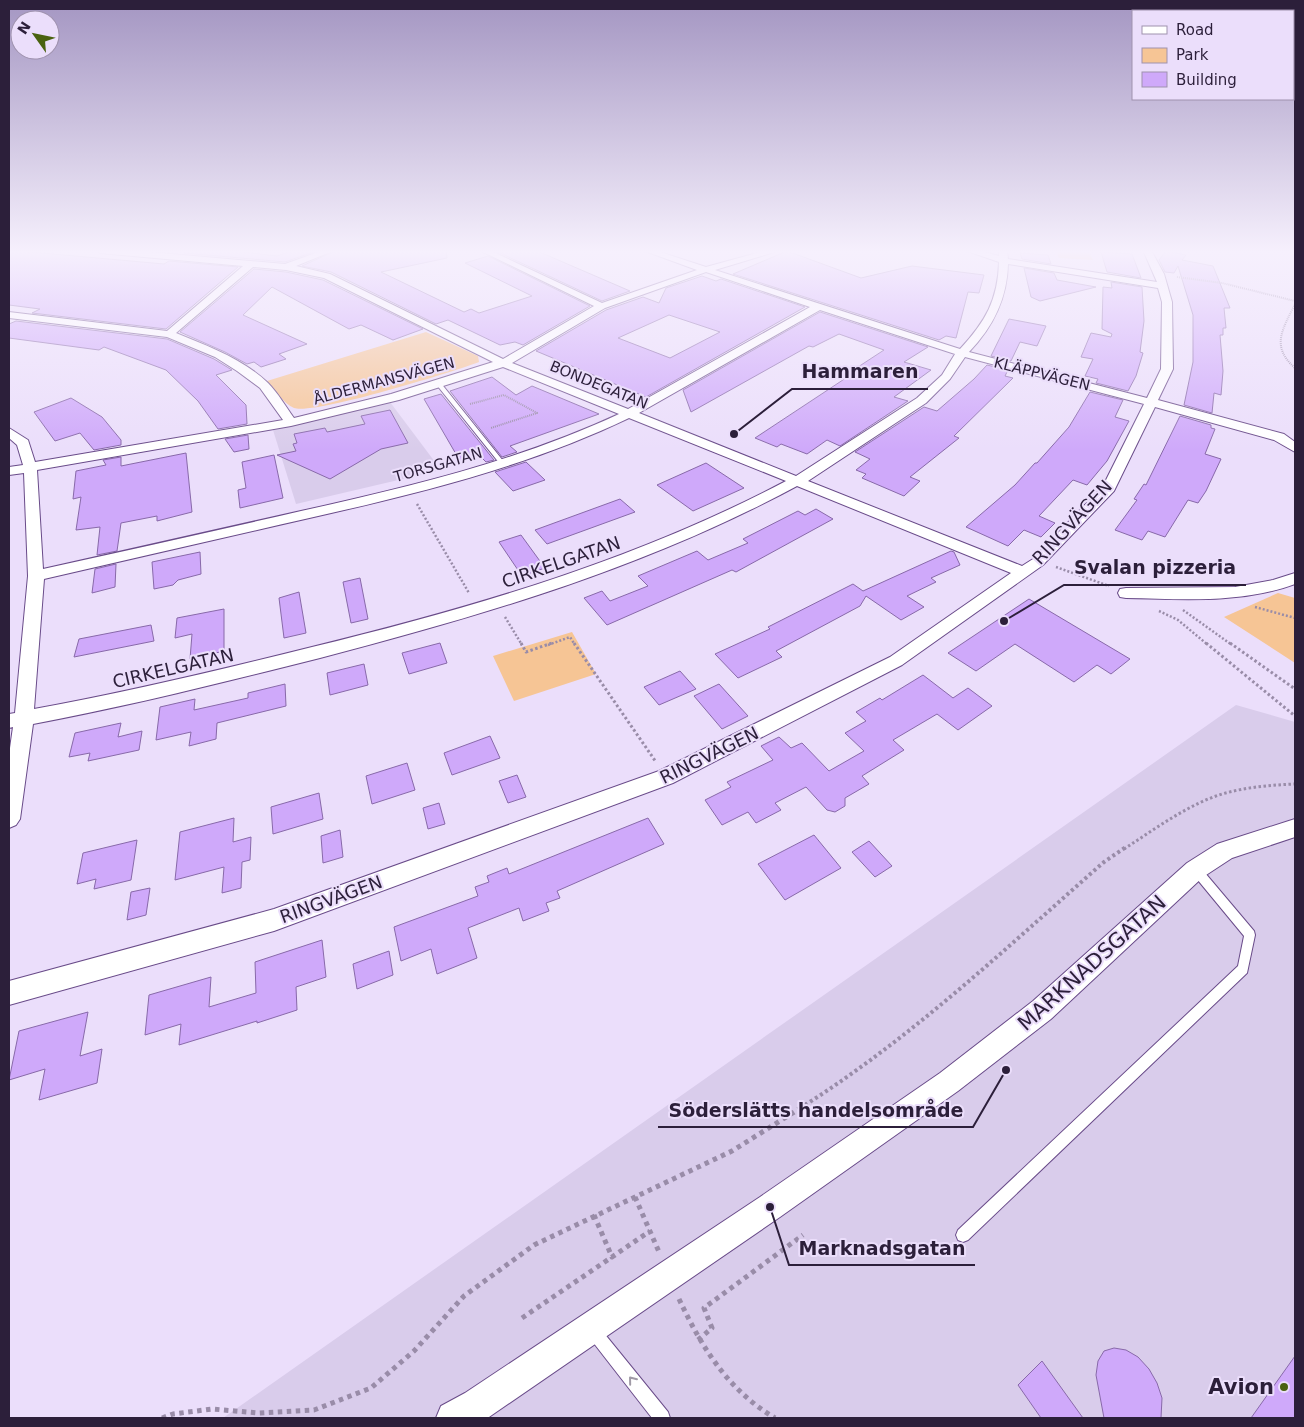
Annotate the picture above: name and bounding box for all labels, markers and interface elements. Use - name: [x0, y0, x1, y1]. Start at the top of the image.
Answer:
- north arrow: [10, 10, 60, 60]
- legend: [1132, 10, 1294, 100]
- text: N: [14, 19, 34, 37]
- text: Road: [1176, 21, 1214, 39]
- text: Park: [1176, 46, 1209, 64]
- text: Building: [1176, 71, 1237, 89]
- street label: ÅLDERMANSVÄGEN: [311, 352, 457, 409]
- street label: KLÄPPVÄGEN: [992, 352, 1092, 395]
- callout: Hammaren: [792, 355, 928, 389]
- street label: BONDEGATAN: [547, 357, 651, 413]
- text: Hammaren: [802, 360, 918, 382]
- street label: TORSGATAN: [391, 444, 484, 486]
- street label: RINGVÄGEN: [1028, 476, 1116, 568]
- street label: CIRKELGATAN: [499, 532, 623, 592]
- callout: Svalan pizzeria: [1064, 551, 1246, 585]
- text: Svalan pizzeria: [1074, 556, 1236, 578]
- street label: CIRKELGATAN: [110, 644, 236, 692]
- street label: RINGVÄGEN: [656, 722, 762, 788]
- street label: RINGVÄGEN: [277, 871, 385, 927]
- street label: MARKNADSGATAN: [1013, 890, 1171, 1036]
- callout: Söderslätts handelsområde: [658, 1093, 973, 1127]
- text: Söderslätts handelsområde: [668, 1098, 964, 1121]
- callout: Marknadsgatan: [789, 1231, 975, 1265]
- text: Marknadsgatan: [799, 1237, 965, 1259]
- place label: Avion: [1208, 1375, 1274, 1399]
- one-way arrow: [629, 1377, 637, 1386]
- marker: Avion: [1278, 1381, 1290, 1393]

